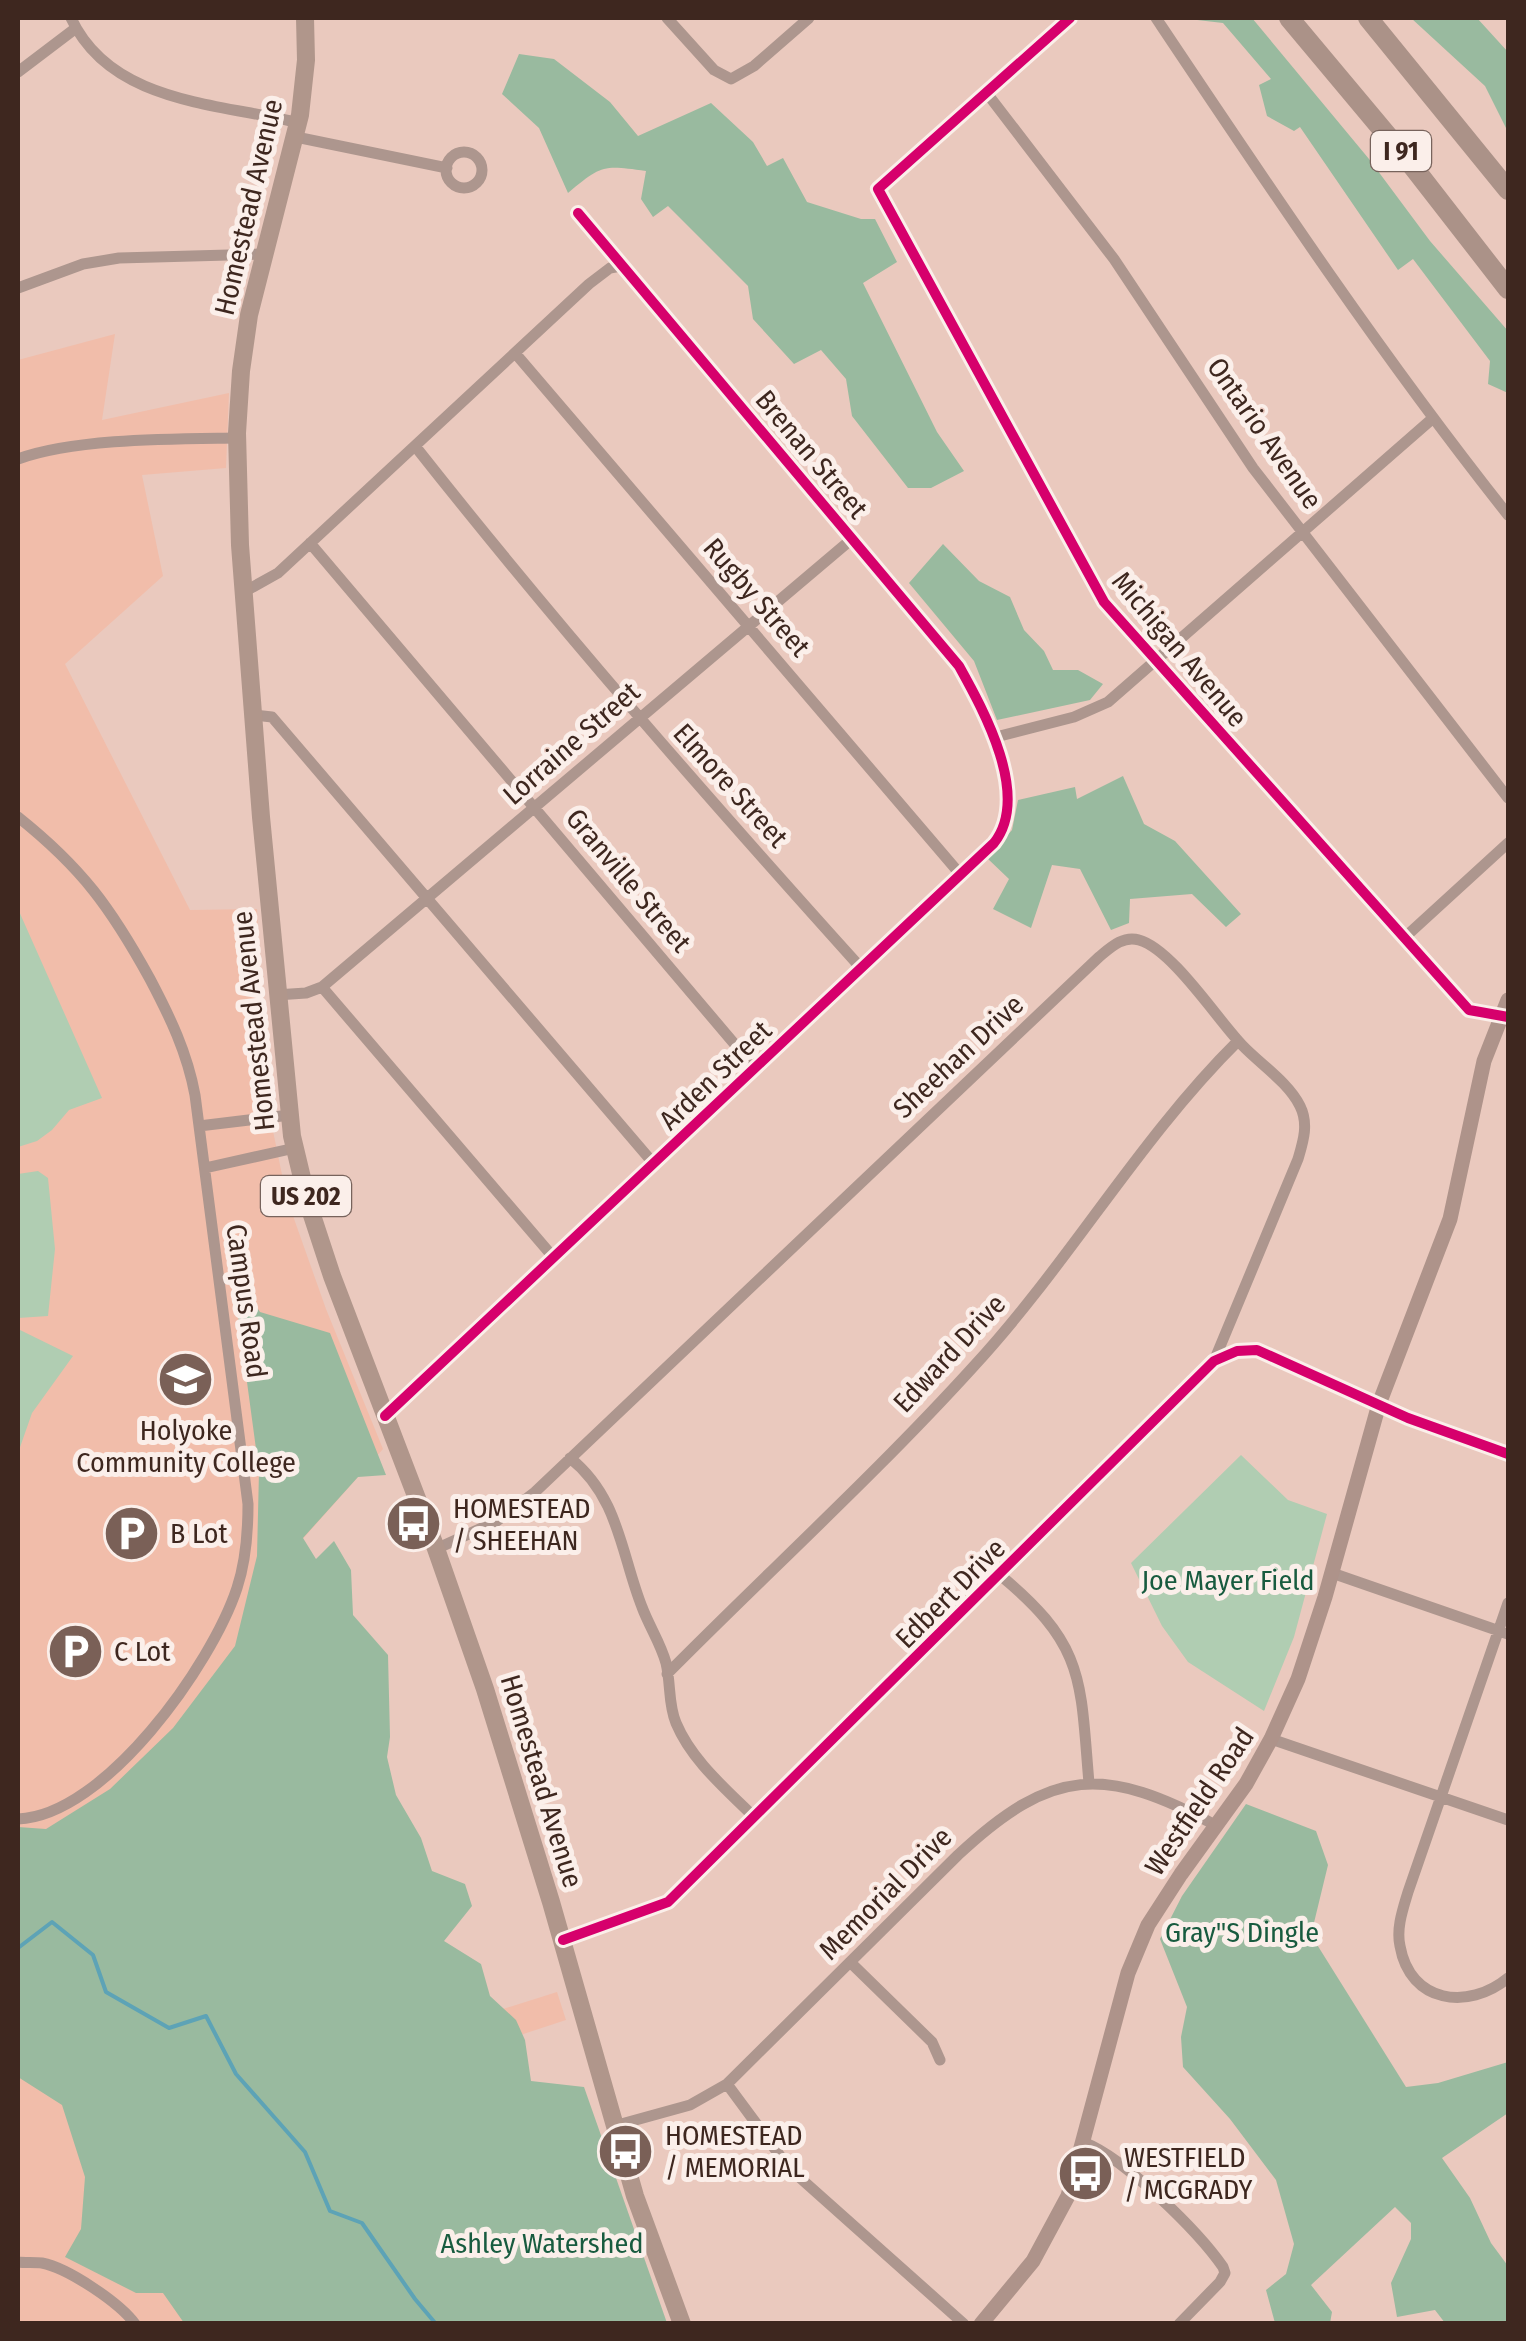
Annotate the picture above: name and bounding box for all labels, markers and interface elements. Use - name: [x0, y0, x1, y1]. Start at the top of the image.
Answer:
- street label: Homestead Avenue: [208, 96, 289, 318]
- road number: I 91: [1371, 131, 1431, 171]
- street label: Ontario Avenue: [1200, 351, 1329, 515]
- street label: Brenan Street: [749, 384, 875, 526]
- street label: Rugby Street: [696, 531, 817, 664]
- street label: Michigan Avenue: [1105, 565, 1254, 734]
- street label: Lorraine Street: [496, 675, 647, 812]
- street label: Elmore Street: [667, 717, 795, 855]
- street label: Granville Street: [559, 802, 699, 959]
- street label: Homestead Avenue: [226, 909, 281, 1132]
- street label: Sheehan Drive: [887, 988, 1030, 1125]
- street label: Arden Street: [653, 1013, 779, 1137]
- road number: US 202: [261, 1176, 351, 1216]
- street label: Campus Road: [219, 1222, 274, 1380]
- street label: Edward Drive: [886, 1288, 1012, 1419]
- school or university icon: Holyoke Community College: [156, 1349, 216, 1409]
- place label: Holyoke Community College: [76, 1414, 296, 1479]
- place label: HOMESTEAD / SHEEHAN: [453, 1492, 590, 1557]
- bus stop icon: HOMESTEAD / SHEEHAN: [384, 1494, 444, 1554]
- parking icon: B Lot: [101, 1503, 161, 1563]
- place label: B Lot: [170, 1517, 228, 1550]
- street label: Edbert Drive: [889, 1532, 1012, 1655]
- park label: Joe Mayer Field: [1141, 1564, 1315, 1597]
- parking icon: C Lot: [45, 1621, 105, 1681]
- place label: C Lot: [114, 1635, 171, 1668]
- street label: Homestead Avenue: [493, 1671, 590, 1892]
- street label: Westfield Road: [1138, 1721, 1261, 1881]
- street label: Memorial Drive: [812, 1820, 958, 1966]
- park label: Gray"S Dingle: [1165, 1916, 1319, 1949]
- place label: HOMESTEAD / MEMORIAL: [665, 2119, 805, 2184]
- bus stop icon: HOMESTEAD / MEMORIAL: [596, 2121, 656, 2181]
- place label: WESTFIELD / MCGRADY: [1124, 2141, 1252, 2206]
- bus stop icon: WESTFIELD / MCGRADY: [1055, 2143, 1115, 2203]
- park label: Ashley Watershed: [441, 2227, 643, 2260]

